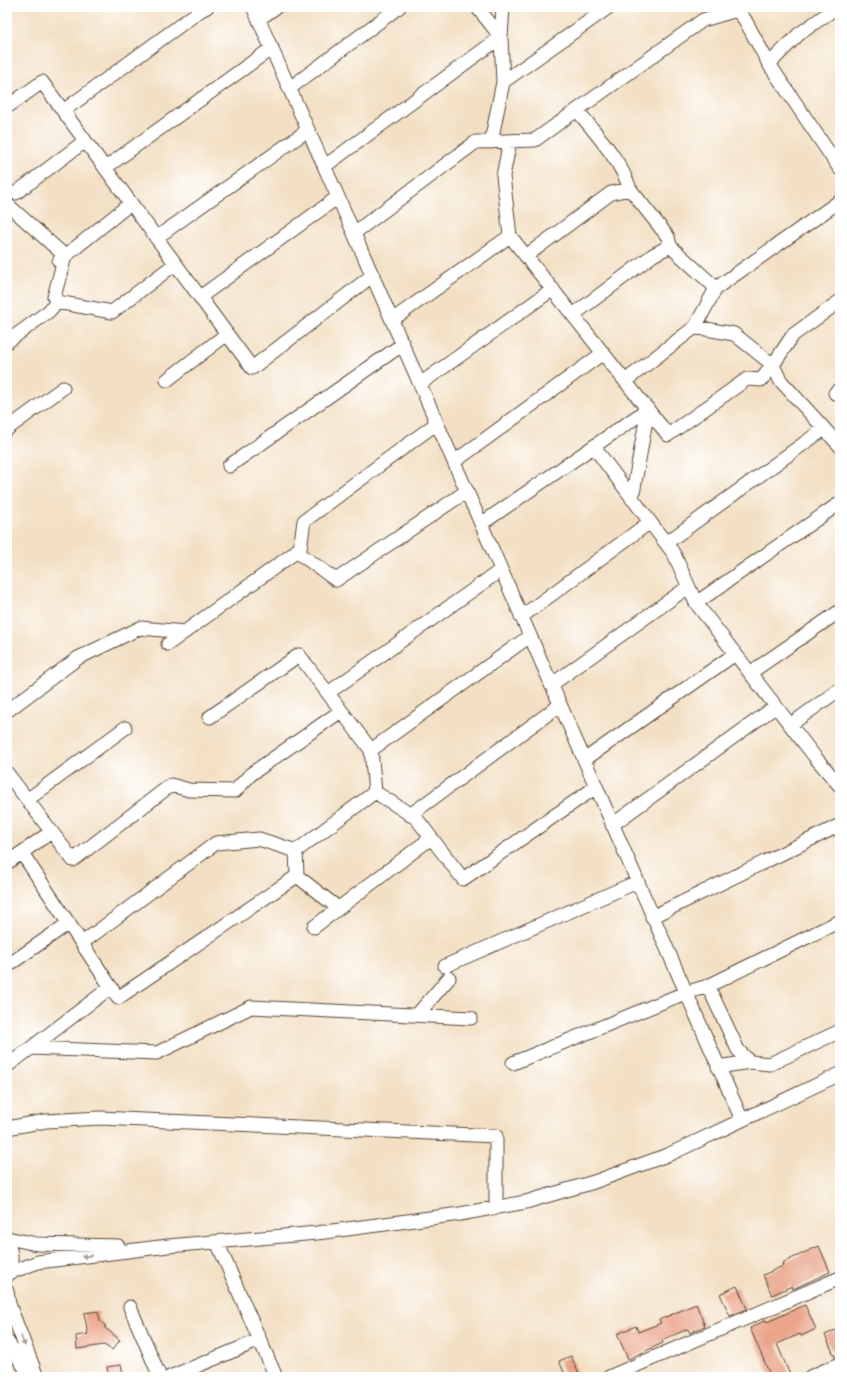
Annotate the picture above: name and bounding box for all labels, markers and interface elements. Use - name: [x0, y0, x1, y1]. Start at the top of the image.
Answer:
- one-way arrow: [81, 1253, 93, 1259]
- one-way arrow: [21, 1335, 27, 1347]

